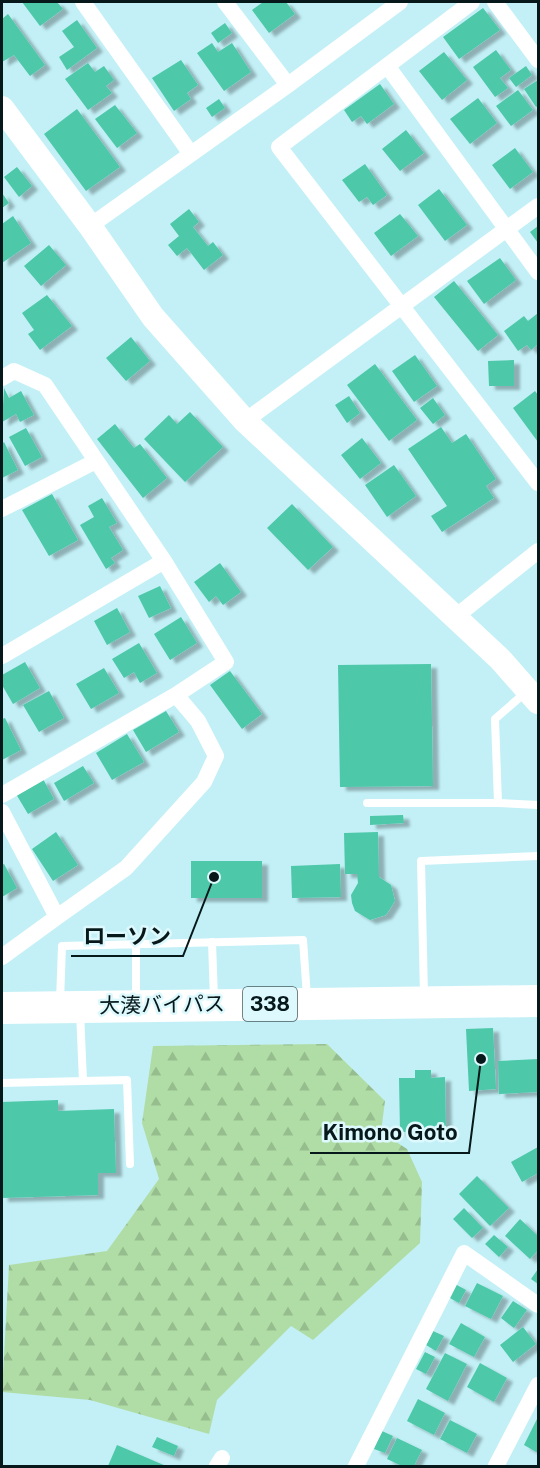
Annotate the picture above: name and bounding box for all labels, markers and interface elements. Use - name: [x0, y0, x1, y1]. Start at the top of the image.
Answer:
- callout: ローソン: [71, 916, 183, 956]
- text: ローソン: [83, 923, 171, 949]
- road number: 338: [243, 987, 297, 1021]
- street label: 大湊バイパス: [99, 991, 225, 1018]
- callout: Kimono Goto: [310, 1113, 469, 1153]
- text: Kimono Goto: [322, 1119, 458, 1145]

